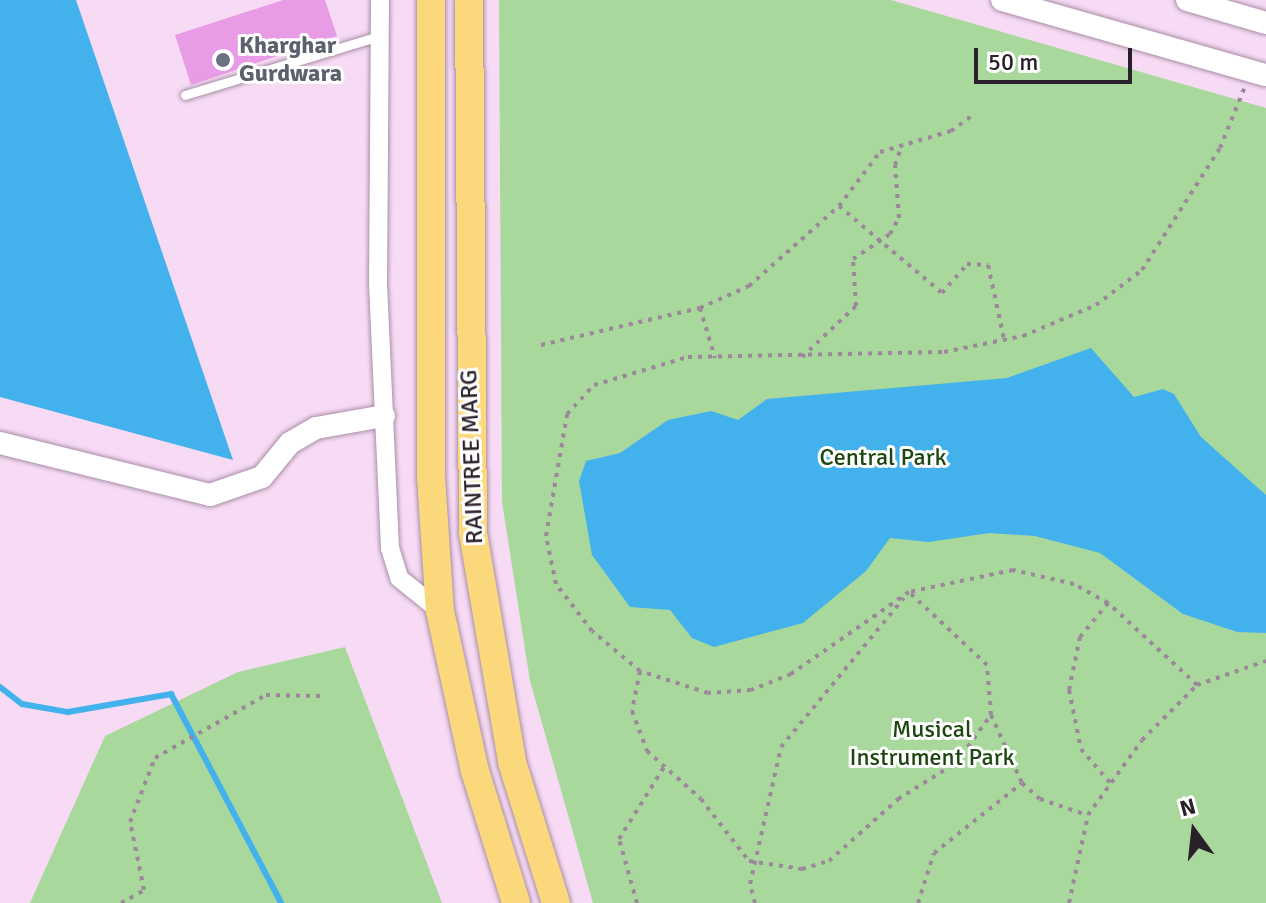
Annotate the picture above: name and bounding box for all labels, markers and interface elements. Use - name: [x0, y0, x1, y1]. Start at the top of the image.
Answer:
- place label: Kharghar Gurdwara: [239, 32, 342, 88]
- scale bar: [978, 32, 1136, 82]
- text: 50 m: [988, 47, 1038, 77]
- marker: Kharghar Gurdwara: [214, 51, 232, 69]
- street label: RAINTREE MARG: [455, 369, 489, 545]
- park label: Central Park: [819, 444, 947, 472]
- park label: Musical Instrument Park: [849, 716, 1015, 772]
- north arrow: [1154, 791, 1234, 871]
- text: N: [1177, 792, 1199, 822]

